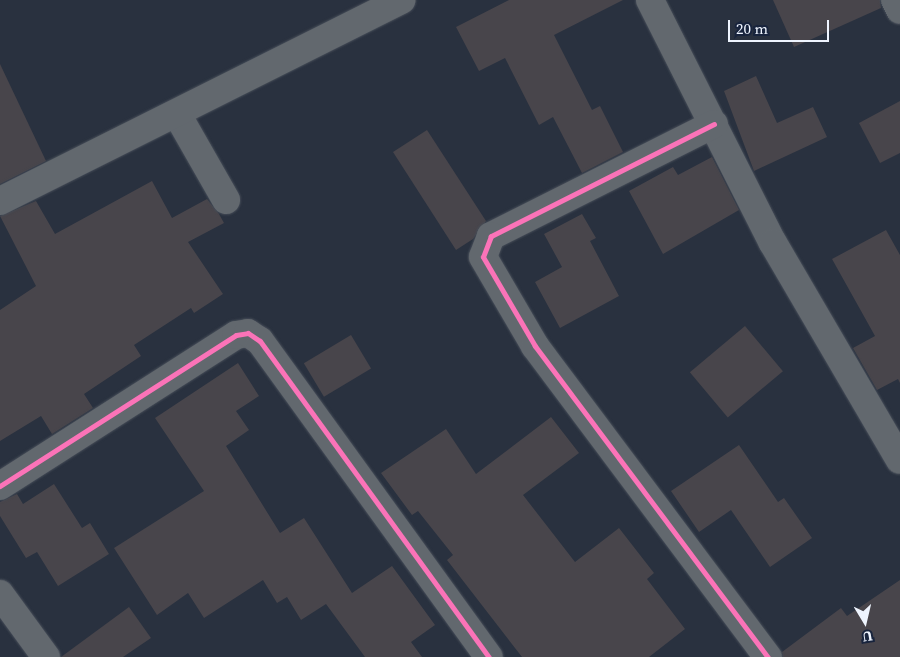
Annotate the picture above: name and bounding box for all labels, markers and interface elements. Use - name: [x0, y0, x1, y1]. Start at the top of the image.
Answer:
- scale bar: [730, 10, 831, 42]
- text: 20 m: [736, 18, 768, 39]
- north arrow: [840, 597, 890, 647]
- text: U: [861, 626, 874, 647]

